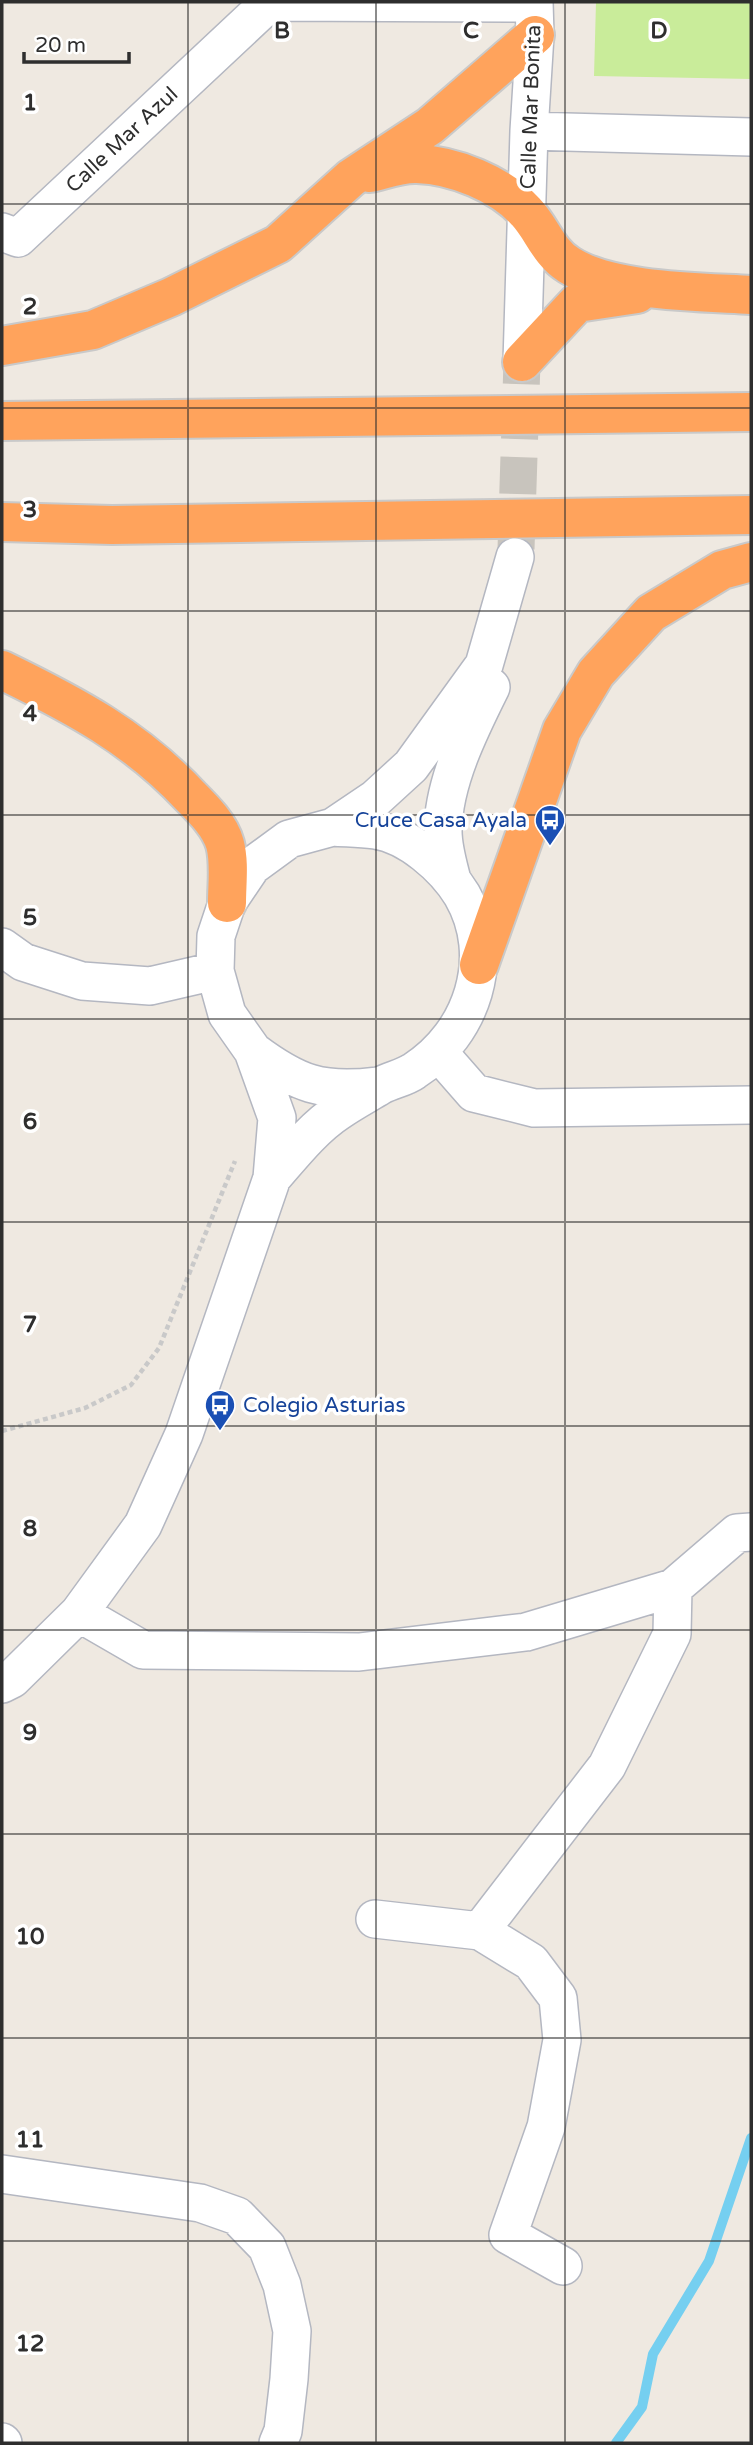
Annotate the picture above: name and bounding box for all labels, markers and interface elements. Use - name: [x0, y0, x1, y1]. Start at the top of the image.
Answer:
- text: B: [274, 17, 290, 45]
- text: C: [463, 17, 479, 45]
- text: D: [650, 17, 668, 45]
- scale bar: [24, 21, 130, 65]
- street label: Calle Mar Bonita: [516, 24, 546, 190]
- text: 20 m: [35, 33, 86, 58]
- street label: Calle Mar Azul: [61, 82, 183, 198]
- text: 1: [23, 89, 37, 117]
- text: 2: [23, 293, 37, 321]
- text: 3: [23, 496, 37, 524]
- text: 4: [23, 700, 38, 728]
- bus stop icon: Cruce Casa Ayala: [533, 803, 567, 847]
- place label: Cruce Casa Ayala: [355, 808, 527, 833]
- text: 5: [23, 904, 37, 932]
- text: 6: [23, 1108, 37, 1136]
- text: 7: [23, 1311, 37, 1339]
- bus stop icon: Colegio Asturias: [203, 1388, 237, 1432]
- place label: Colegio Asturias: [243, 1393, 405, 1418]
- text: 8: [23, 1515, 37, 1543]
- text: 9: [23, 1719, 37, 1747]
- text: 10: [16, 1923, 44, 1951]
- text: 11: [16, 2126, 44, 2154]
- text: 12: [16, 2330, 44, 2358]

